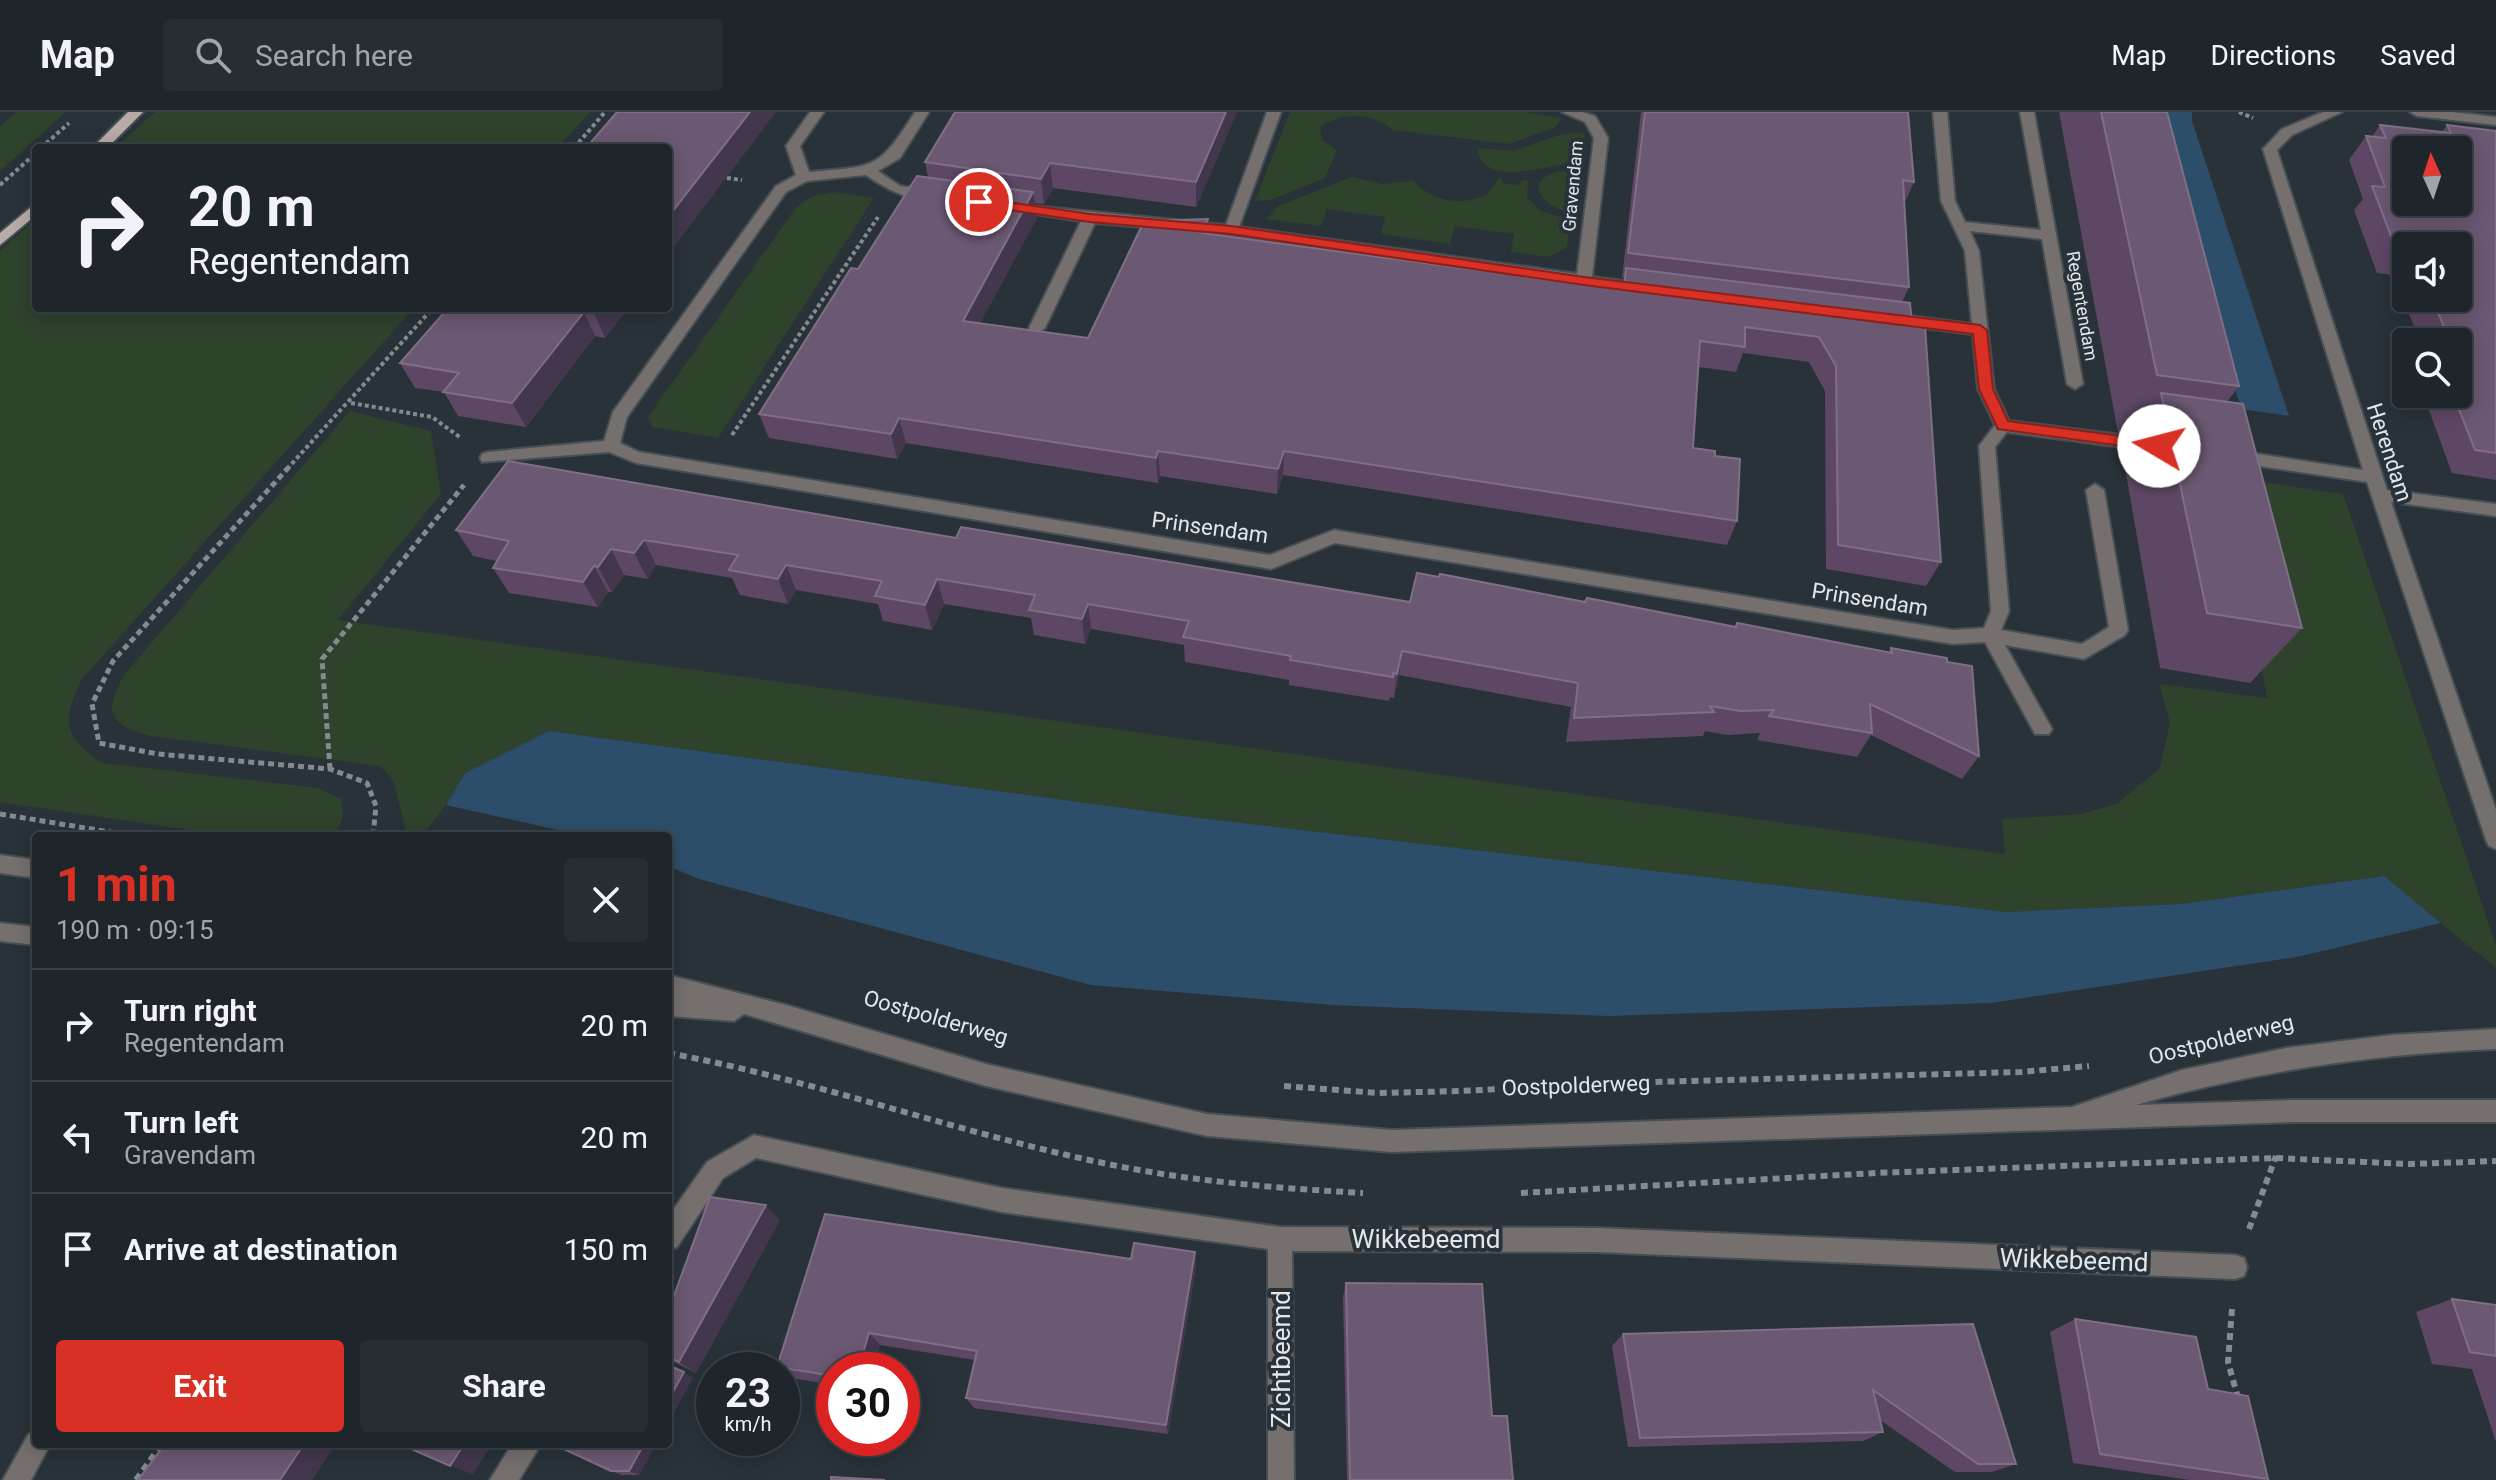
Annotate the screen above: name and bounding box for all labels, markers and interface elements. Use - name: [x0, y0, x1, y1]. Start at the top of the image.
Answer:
- search box: [163, 19, 723, 91]
- text: Map: [40, 33, 115, 77]
- icon: search: [191, 33, 235, 77]
- text: Search here: [255, 38, 413, 73]
- text: Map: [2111, 39, 2167, 72]
- text: Directions: [2211, 39, 2336, 72]
- text: Saved: [2380, 39, 2456, 72]
- north arrow: [2392, 136, 2472, 216]
- map controls: [2392, 136, 2472, 408]
- street label: Gravendam: [1558, 139, 1587, 232]
- pin: [945, 168, 1013, 236]
- text: 20 m: [188, 174, 315, 240]
- icon: right: [56, 176, 160, 280]
- icon: arrive: [957, 180, 1001, 224]
- button: sound: [2392, 232, 2472, 312]
- text: Regentendam: [188, 241, 411, 283]
- street label: Regentendam: [2062, 249, 2103, 363]
- button: search: [2392, 328, 2472, 408]
- street label: Herendam: [2362, 400, 2417, 505]
- position arrow: [2117, 404, 2201, 488]
- street label: Prinsendam: [1150, 507, 1270, 548]
- street label: Prinsendam: [1810, 578, 1930, 621]
- text: 1 min: [56, 856, 177, 913]
- button: close: [564, 858, 648, 942]
- text: 190 m · 09:15: [56, 915, 214, 945]
- street label: Oostpolderweg: [861, 985, 1011, 1050]
- text: Turn right: [124, 993, 257, 1028]
- icon: right: [56, 1003, 100, 1047]
- text: 20 m: [581, 1008, 648, 1043]
- street label: Oostpolderweg: [2146, 1009, 2296, 1070]
- text: Regentendam: [124, 1028, 285, 1058]
- street label: Oostpolderweg: [1501, 1070, 1651, 1101]
- text: Turn left: [124, 1105, 239, 1140]
- icon: left: [56, 1115, 100, 1159]
- text: 20 m: [581, 1120, 648, 1155]
- text: Gravendam: [124, 1140, 256, 1170]
- street label: Wikkebeemd: [1352, 1224, 1500, 1254]
- icon: arrive: [56, 1227, 100, 1271]
- text: Arrive at destination: [124, 1232, 398, 1267]
- text: 150 m: [564, 1232, 648, 1267]
- street label: Wikkebeemd: [1999, 1242, 2149, 1278]
- street label: Zichtbeemd: [1266, 1290, 1296, 1428]
- button: Exit: [56, 1340, 344, 1432]
- button: Share: [360, 1340, 648, 1432]
- speed limit sign: 30: [816, 1352, 920, 1456]
- text: 23: [725, 1370, 771, 1417]
- text: km/h: [725, 1412, 771, 1436]

